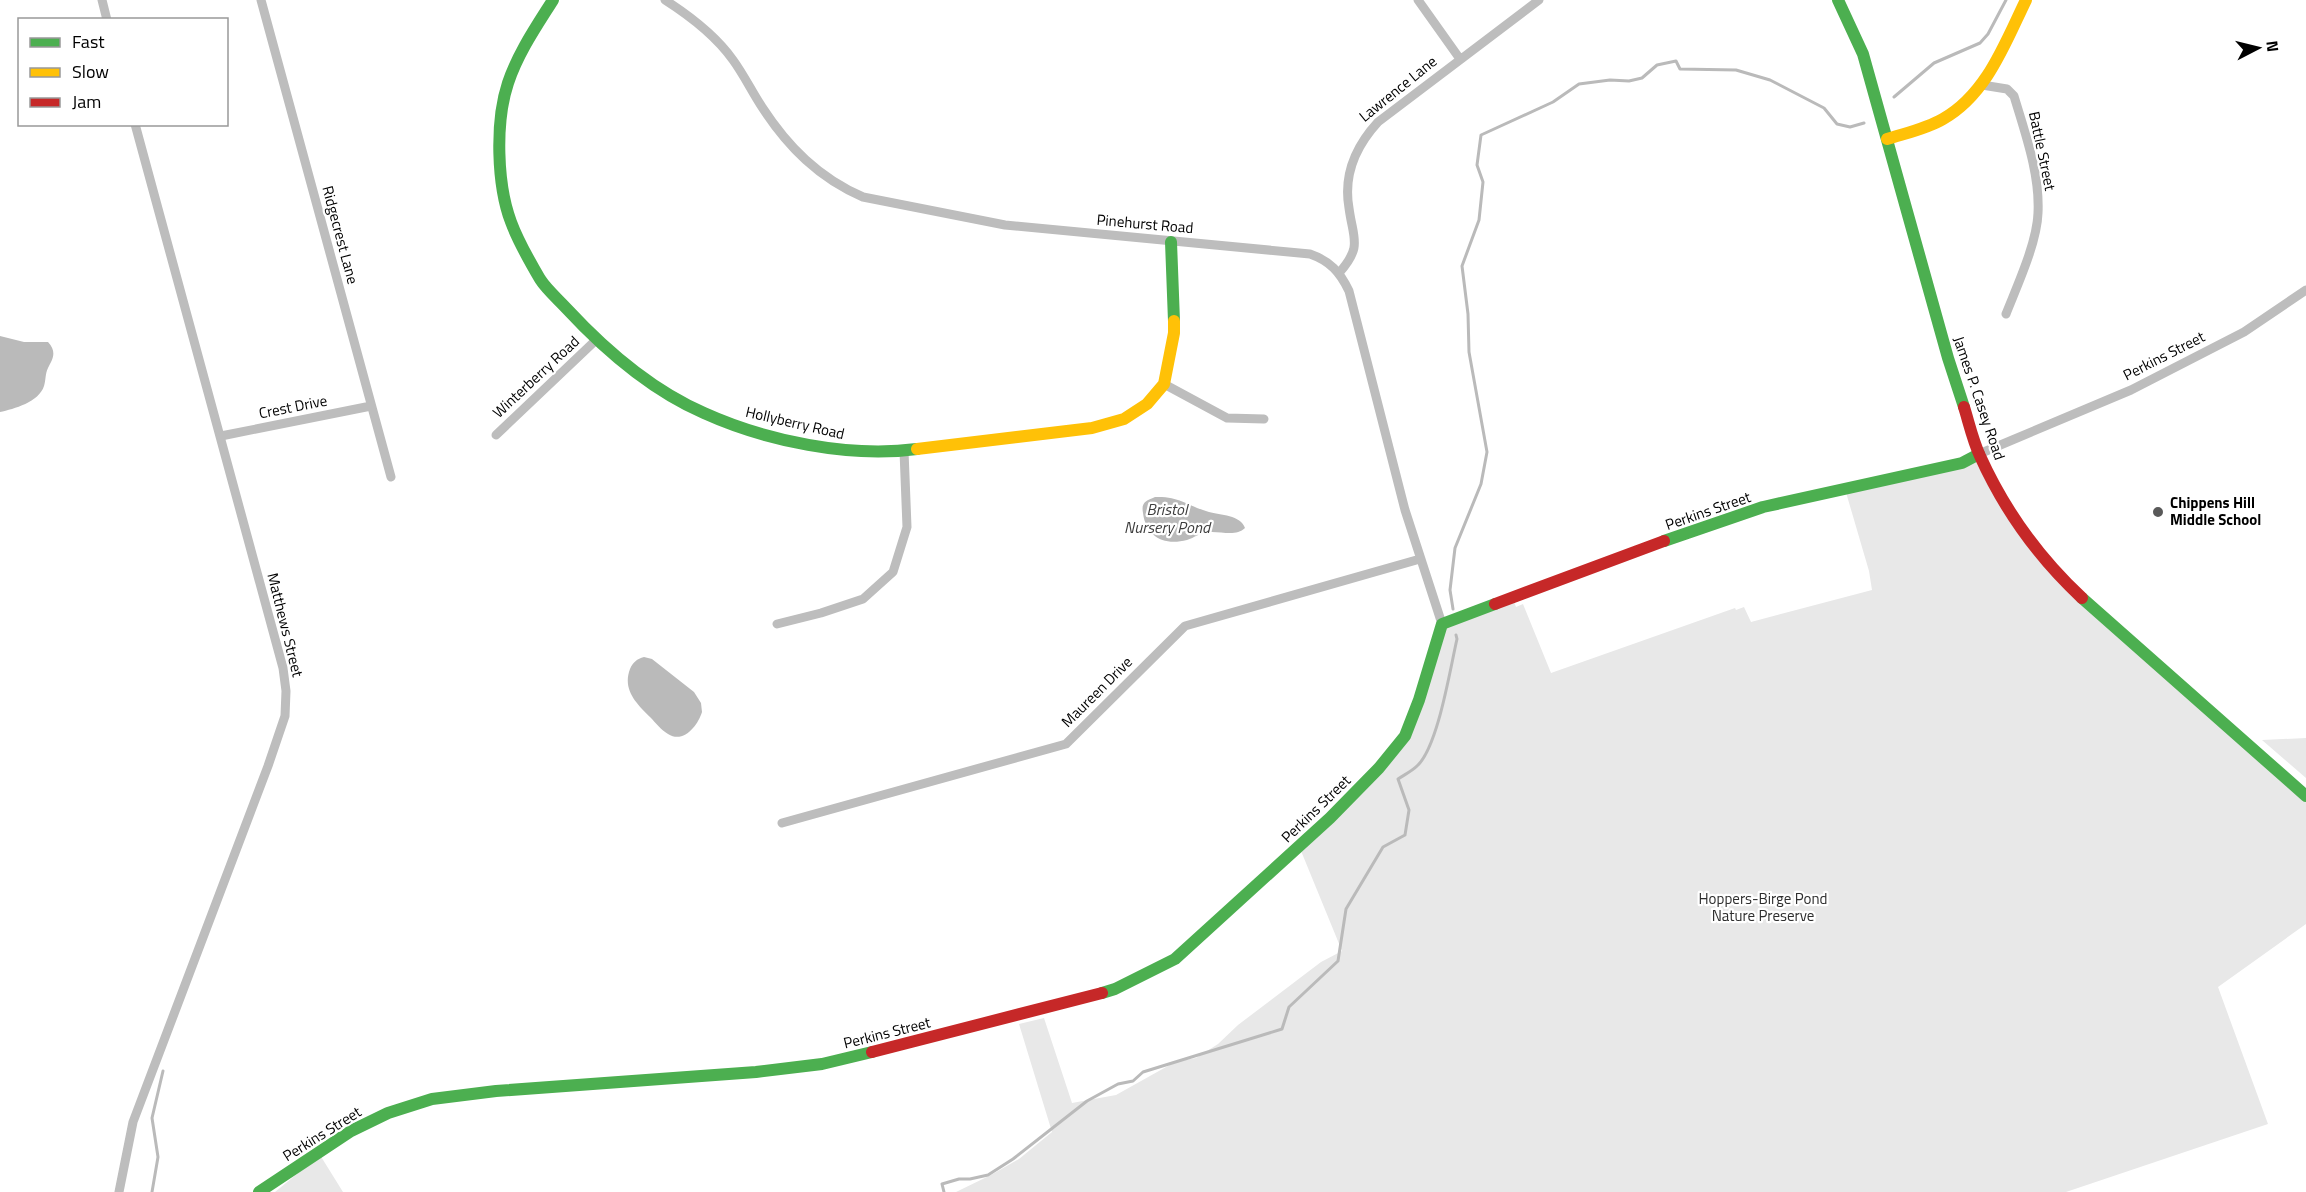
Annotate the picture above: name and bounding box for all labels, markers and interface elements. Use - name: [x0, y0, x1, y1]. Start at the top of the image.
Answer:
- legend: [18, 18, 228, 126]
- north arrow: [2228, 18, 2288, 78]
- text: Fast: [72, 28, 105, 55]
- text: N: [2260, 39, 2285, 53]
- street label: Lawrence Lane: [1354, 50, 1442, 127]
- text: Slow: [72, 58, 109, 85]
- text: Jam: [72, 88, 101, 115]
- street label: Battle Street: [2023, 109, 2062, 193]
- street label: Ridgecrest Lane: [316, 183, 365, 287]
- street label: Pinehurst Road: [1096, 208, 1194, 239]
- street label: Perkins Street: [2119, 325, 2209, 386]
- street label: Winterberry Road: [487, 330, 584, 423]
- street label: James P. Casey Road: [1948, 333, 2011, 463]
- street label: Crest Drive: [257, 389, 329, 424]
- street label: Hollyberry Road: [743, 400, 847, 445]
- street label: Perkins Street: [1662, 485, 1754, 536]
- place label: Chippens Hill Middle School: [2170, 491, 2261, 531]
- water label: Bristol Nursery Pond: [1124, 497, 1212, 539]
- marker: Chippens Hill Middle School: [2151, 505, 2165, 519]
- street label: Matthews Street: [261, 570, 310, 680]
- street label: Maureen Drive: [1056, 651, 1137, 732]
- street label: Perkins Street: [1276, 769, 1356, 848]
- park label: Hoppers-Birge Pond Nature Preserve: [1699, 887, 1827, 927]
- street label: Perkins Street: [841, 1010, 934, 1054]
- street label: Perkins Street: [278, 1100, 366, 1167]

